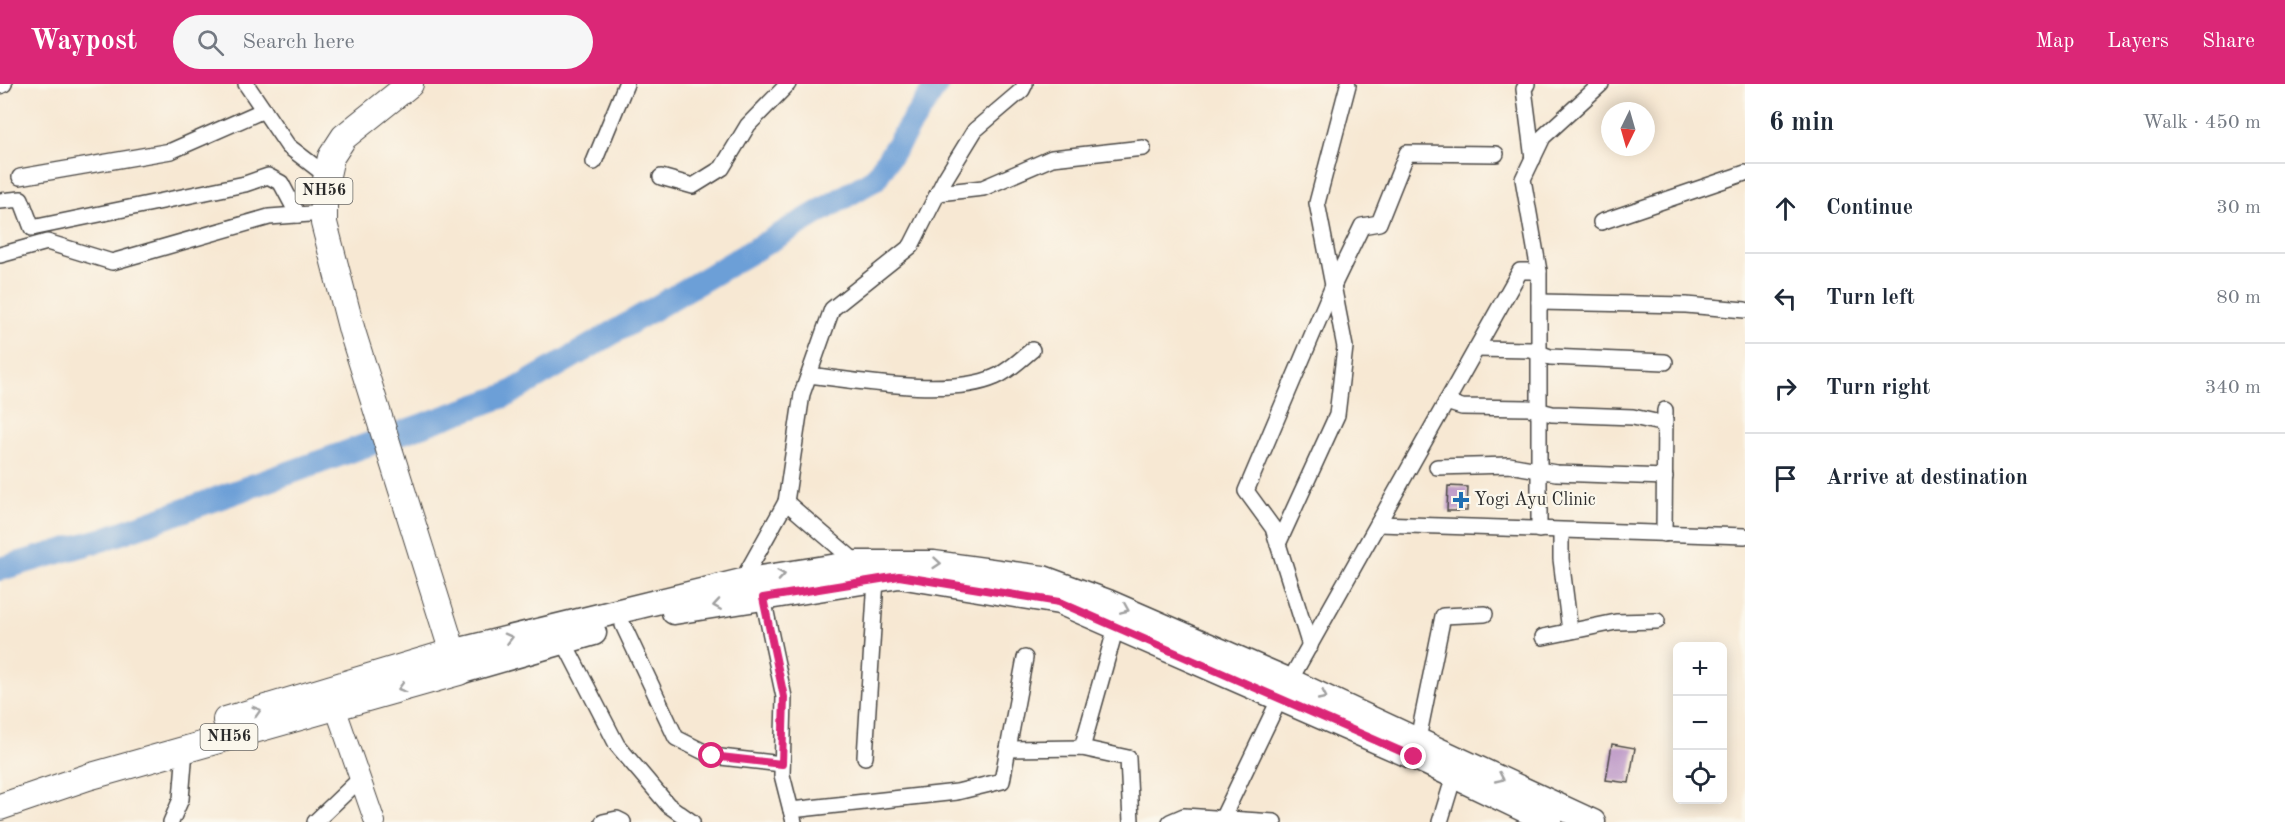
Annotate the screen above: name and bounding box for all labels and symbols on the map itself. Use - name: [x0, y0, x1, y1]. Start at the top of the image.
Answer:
- north arrow: [1601, 102, 1655, 156]
- road number: NH56: [296, 178, 352, 204]
- marker: Yogi Ayu Clinic: [1452, 491, 1470, 509]
- place label: Yogi Ayu Clinic: [1474, 491, 1596, 509]
- one-way arrow: [932, 557, 941, 570]
- one-way arrow: [775, 569, 785, 582]
- one-way arrow: [713, 599, 722, 611]
- one-way arrow: [1118, 602, 1129, 614]
- one-way arrow: [504, 633, 514, 646]
- one-way arrow: [397, 681, 408, 693]
- one-way arrow: [1316, 688, 1327, 700]
- one-way arrow: [251, 706, 262, 718]
- road number: NH56: [200, 724, 258, 750]
- route start: [698, 742, 724, 768]
- route end: [1400, 743, 1426, 769]
- one-way arrow: [1493, 771, 1504, 782]

